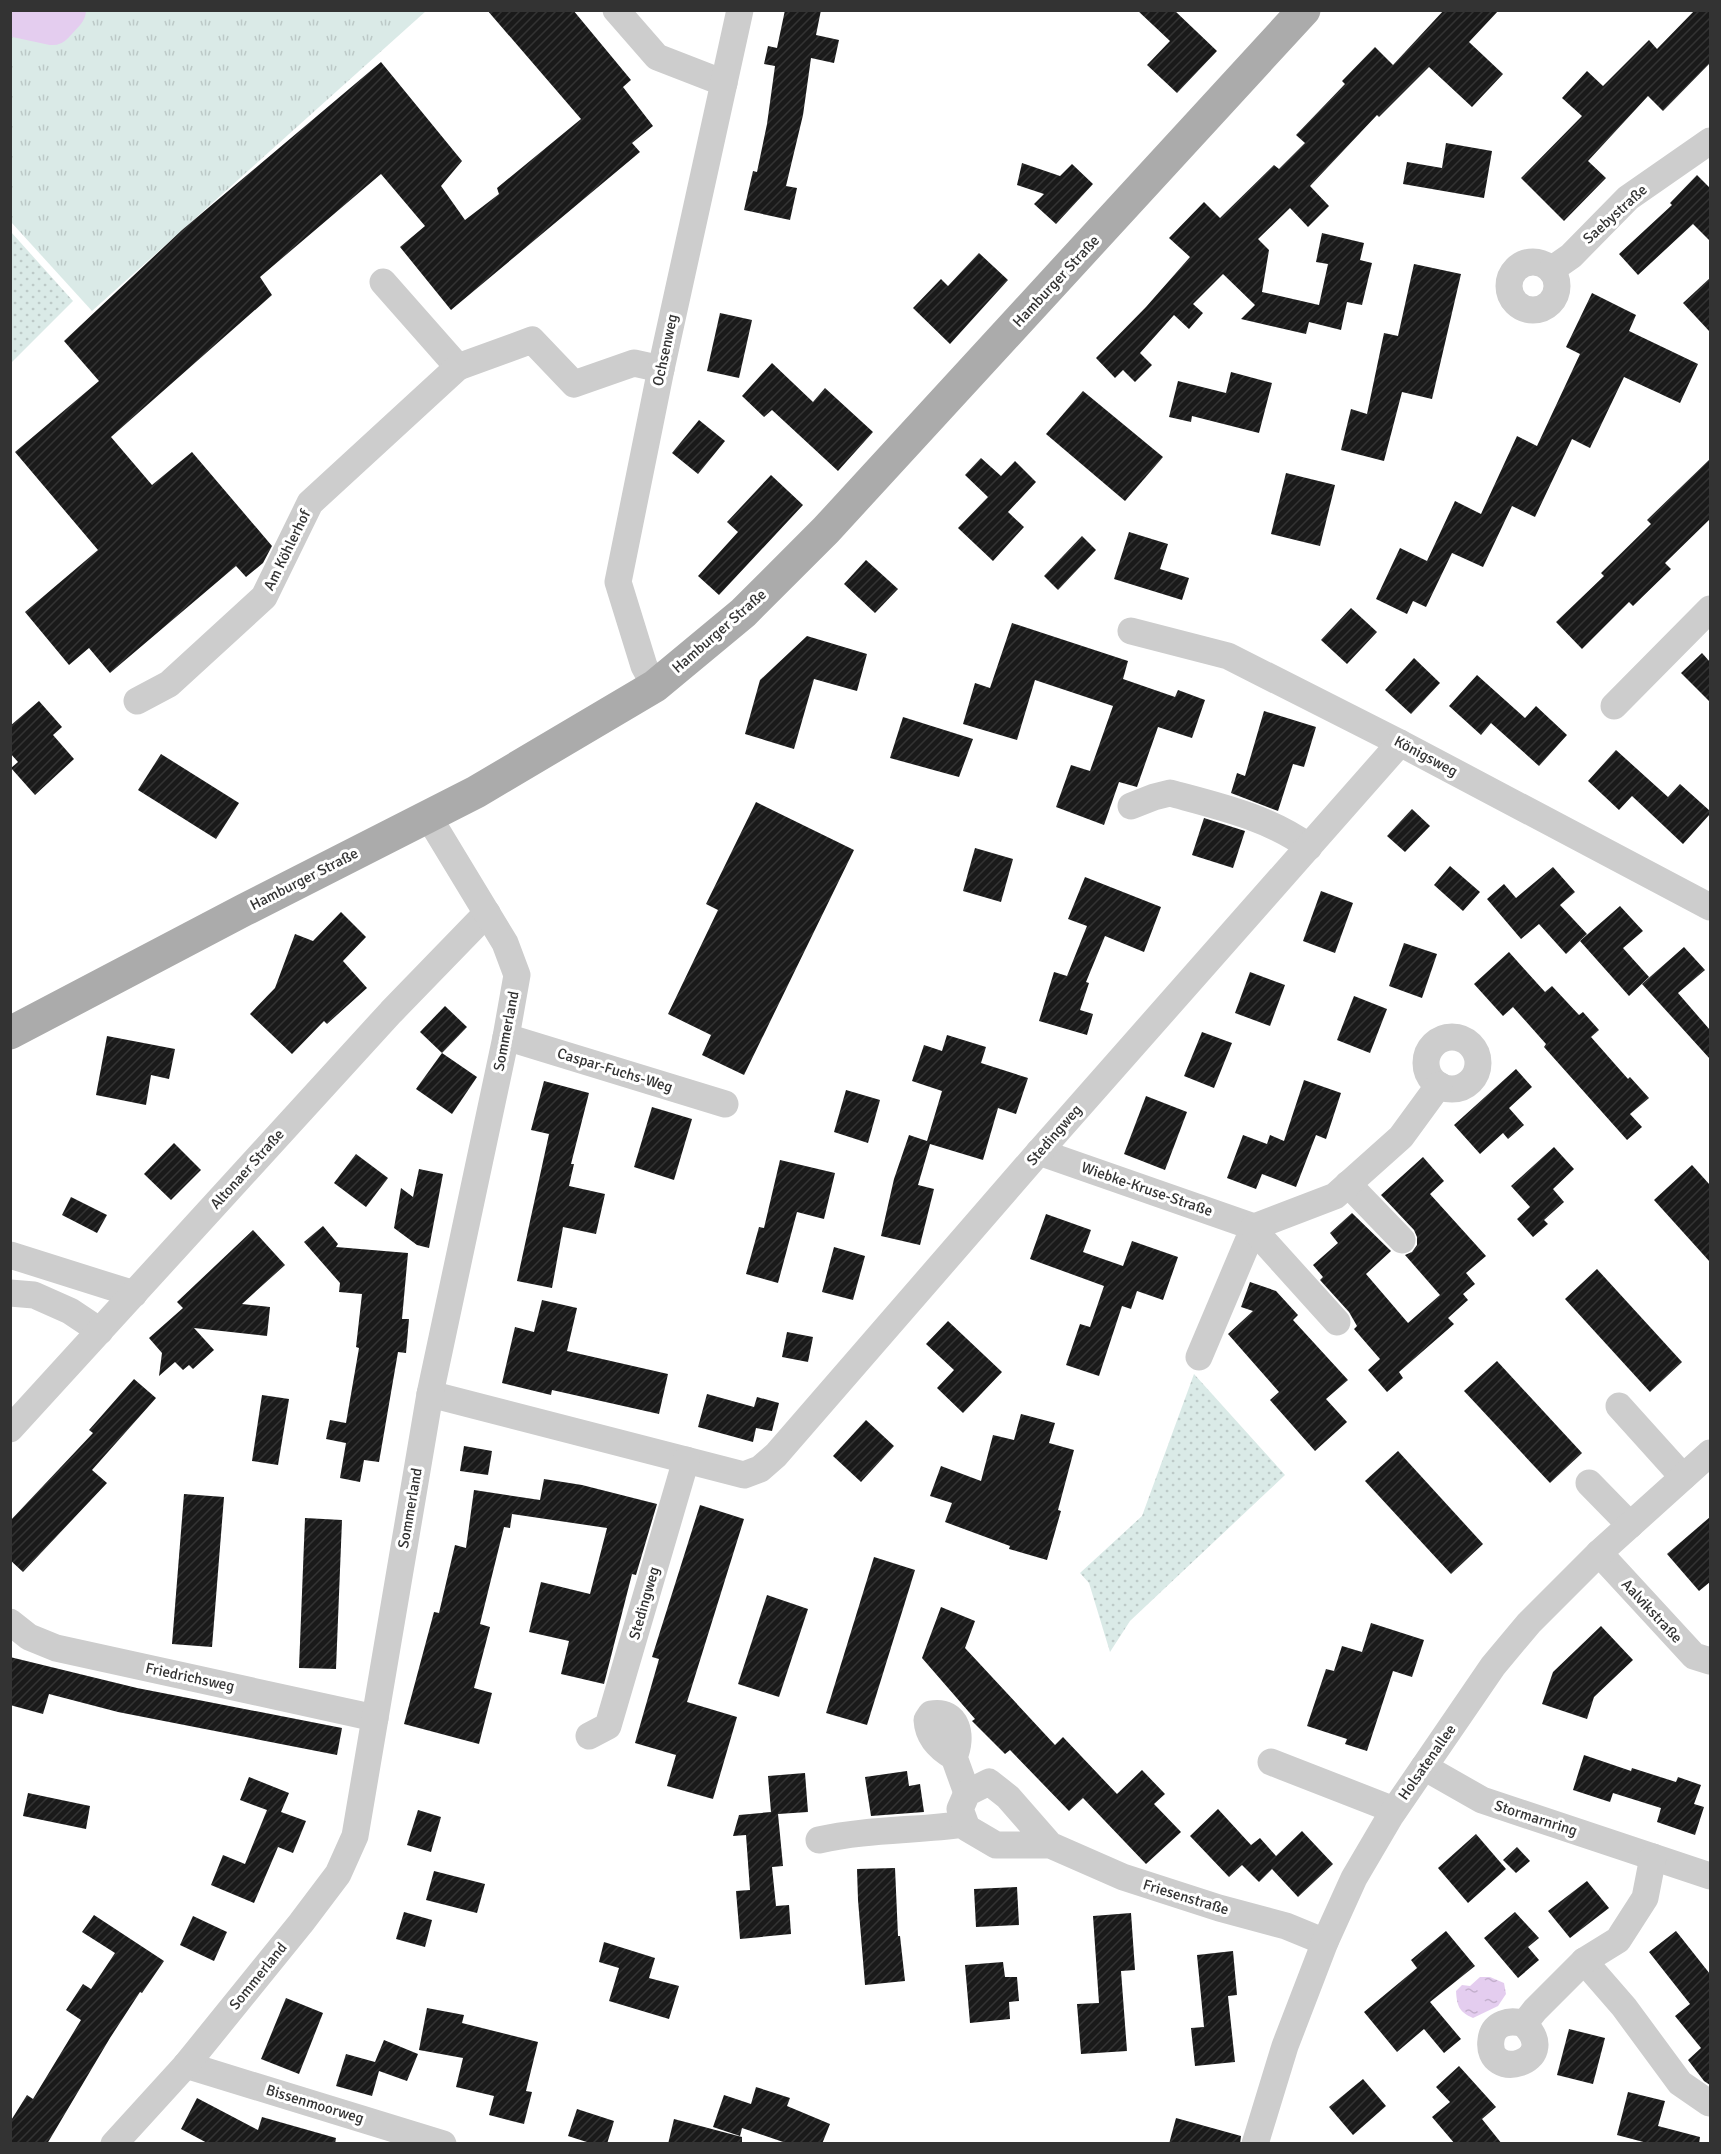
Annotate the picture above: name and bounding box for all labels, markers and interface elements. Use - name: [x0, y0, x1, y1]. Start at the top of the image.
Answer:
- street label: Saebystraße: [1579, 181, 1651, 247]
- street label: Hamburger Straße: [1009, 231, 1103, 331]
- street label: Ochsenweg: [649, 312, 681, 388]
- street label: Am Köhlerhof: [260, 506, 315, 593]
- street label: Hamburger Straße: [668, 585, 770, 677]
- street label: Königsweg: [1391, 732, 1461, 780]
- street label: Hamburger Straße: [247, 844, 361, 914]
- street label: Sommerland: [489, 989, 523, 1073]
- street label: Caspar-Fuchs-Weg: [555, 1044, 675, 1096]
- street label: Stedingweg: [1023, 1101, 1085, 1169]
- street label: Altonaer Straße: [206, 1125, 288, 1213]
- street label: Wiebke-Kruse-Straße: [1079, 1158, 1215, 1220]
- street label: Sommerland: [394, 1466, 426, 1550]
- street label: Stedingweg: [625, 1564, 663, 1642]
- street label: Aalvikstraße: [1618, 1575, 1686, 1647]
- street label: Friedrichsweg: [144, 1659, 236, 1695]
- street label: Holsatenallee: [1394, 1721, 1460, 1803]
- street label: Stormarnring: [1492, 1796, 1580, 1840]
- street label: Friesenstraße: [1141, 1875, 1231, 1919]
- street label: Sommerland: [225, 1939, 291, 2013]
- street label: Bissenmoorweg: [264, 2081, 366, 2127]

